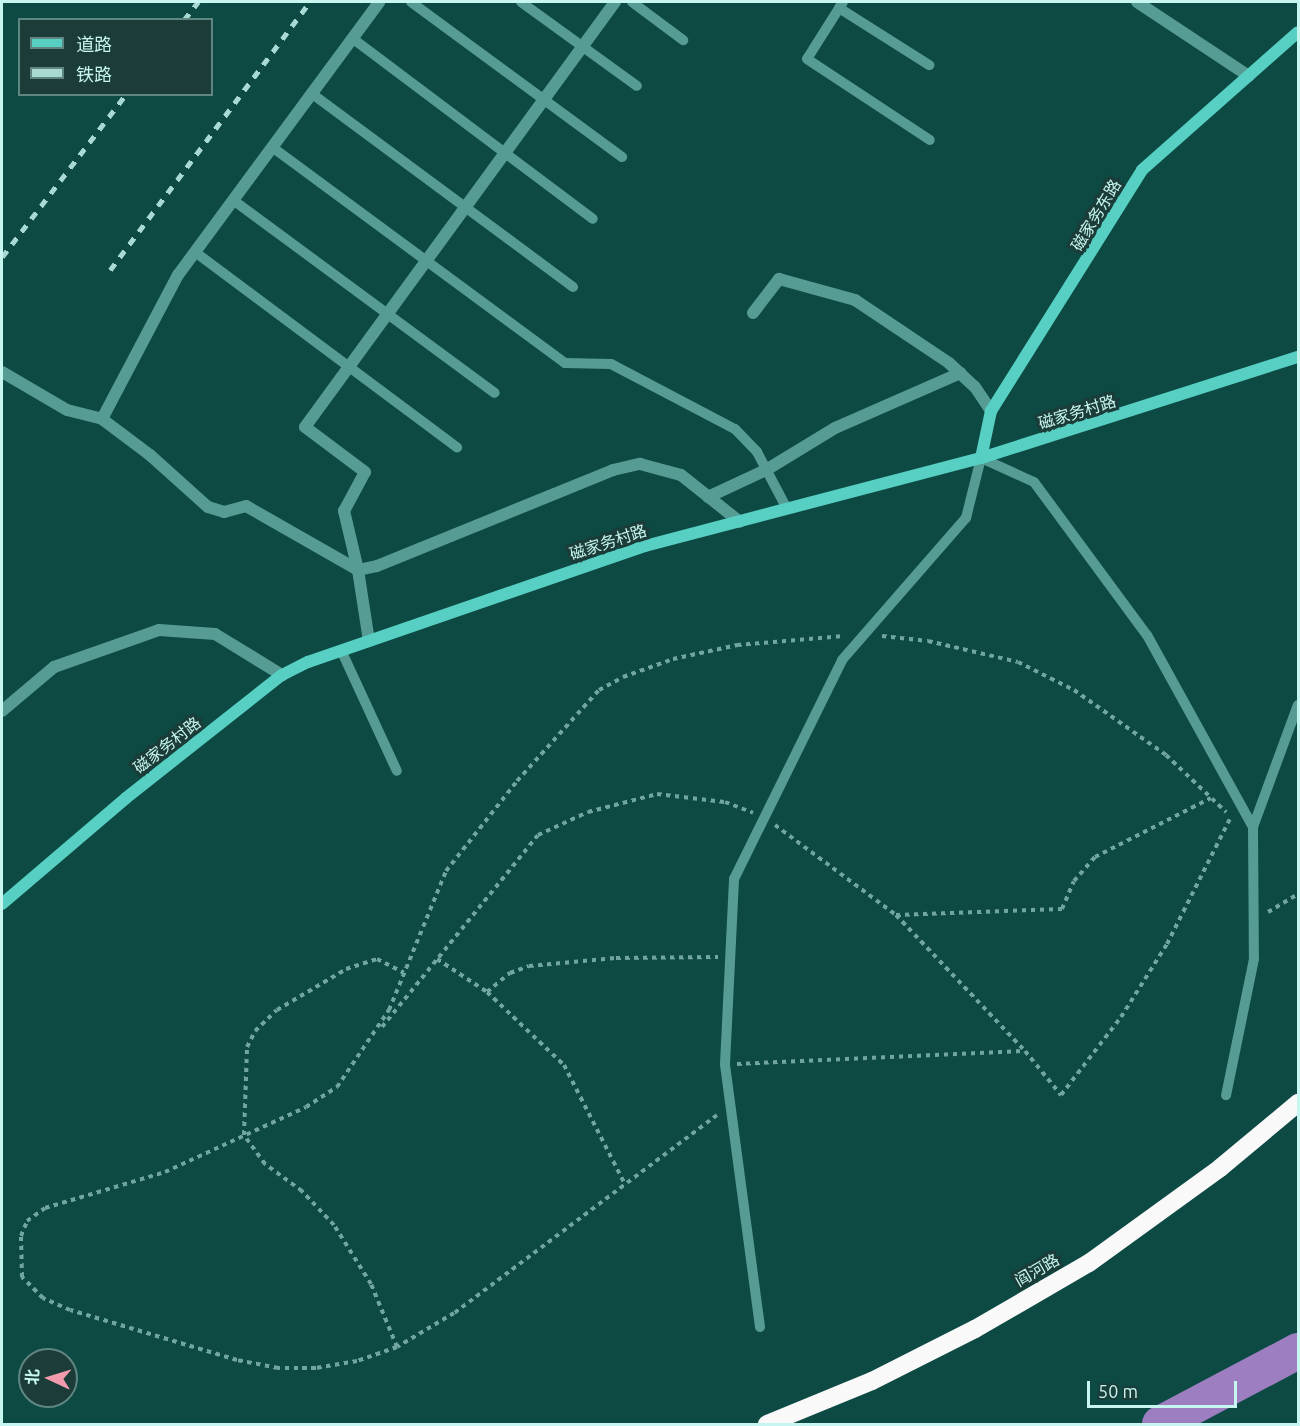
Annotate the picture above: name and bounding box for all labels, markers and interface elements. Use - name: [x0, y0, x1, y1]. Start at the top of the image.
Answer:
- legend: [18, 18, 213, 96]
- text: 道路: [76, 34, 112, 54]
- text: 铁路: [76, 64, 112, 84]
- street label: 磁家务东路: [1067, 176, 1125, 254]
- street label: 磁家务村路: [1036, 391, 1118, 433]
- street label: 磁家务村路: [567, 521, 649, 563]
- street label: 磁家务村路: [130, 713, 204, 777]
- street label: 阎河路: [1011, 1250, 1063, 1290]
- north arrow: [18, 1348, 78, 1408]
- text: 北: [23, 1368, 42, 1386]
- scale bar: [1090, 1369, 1240, 1407]
- text: 50 m: [1098, 1381, 1138, 1401]

